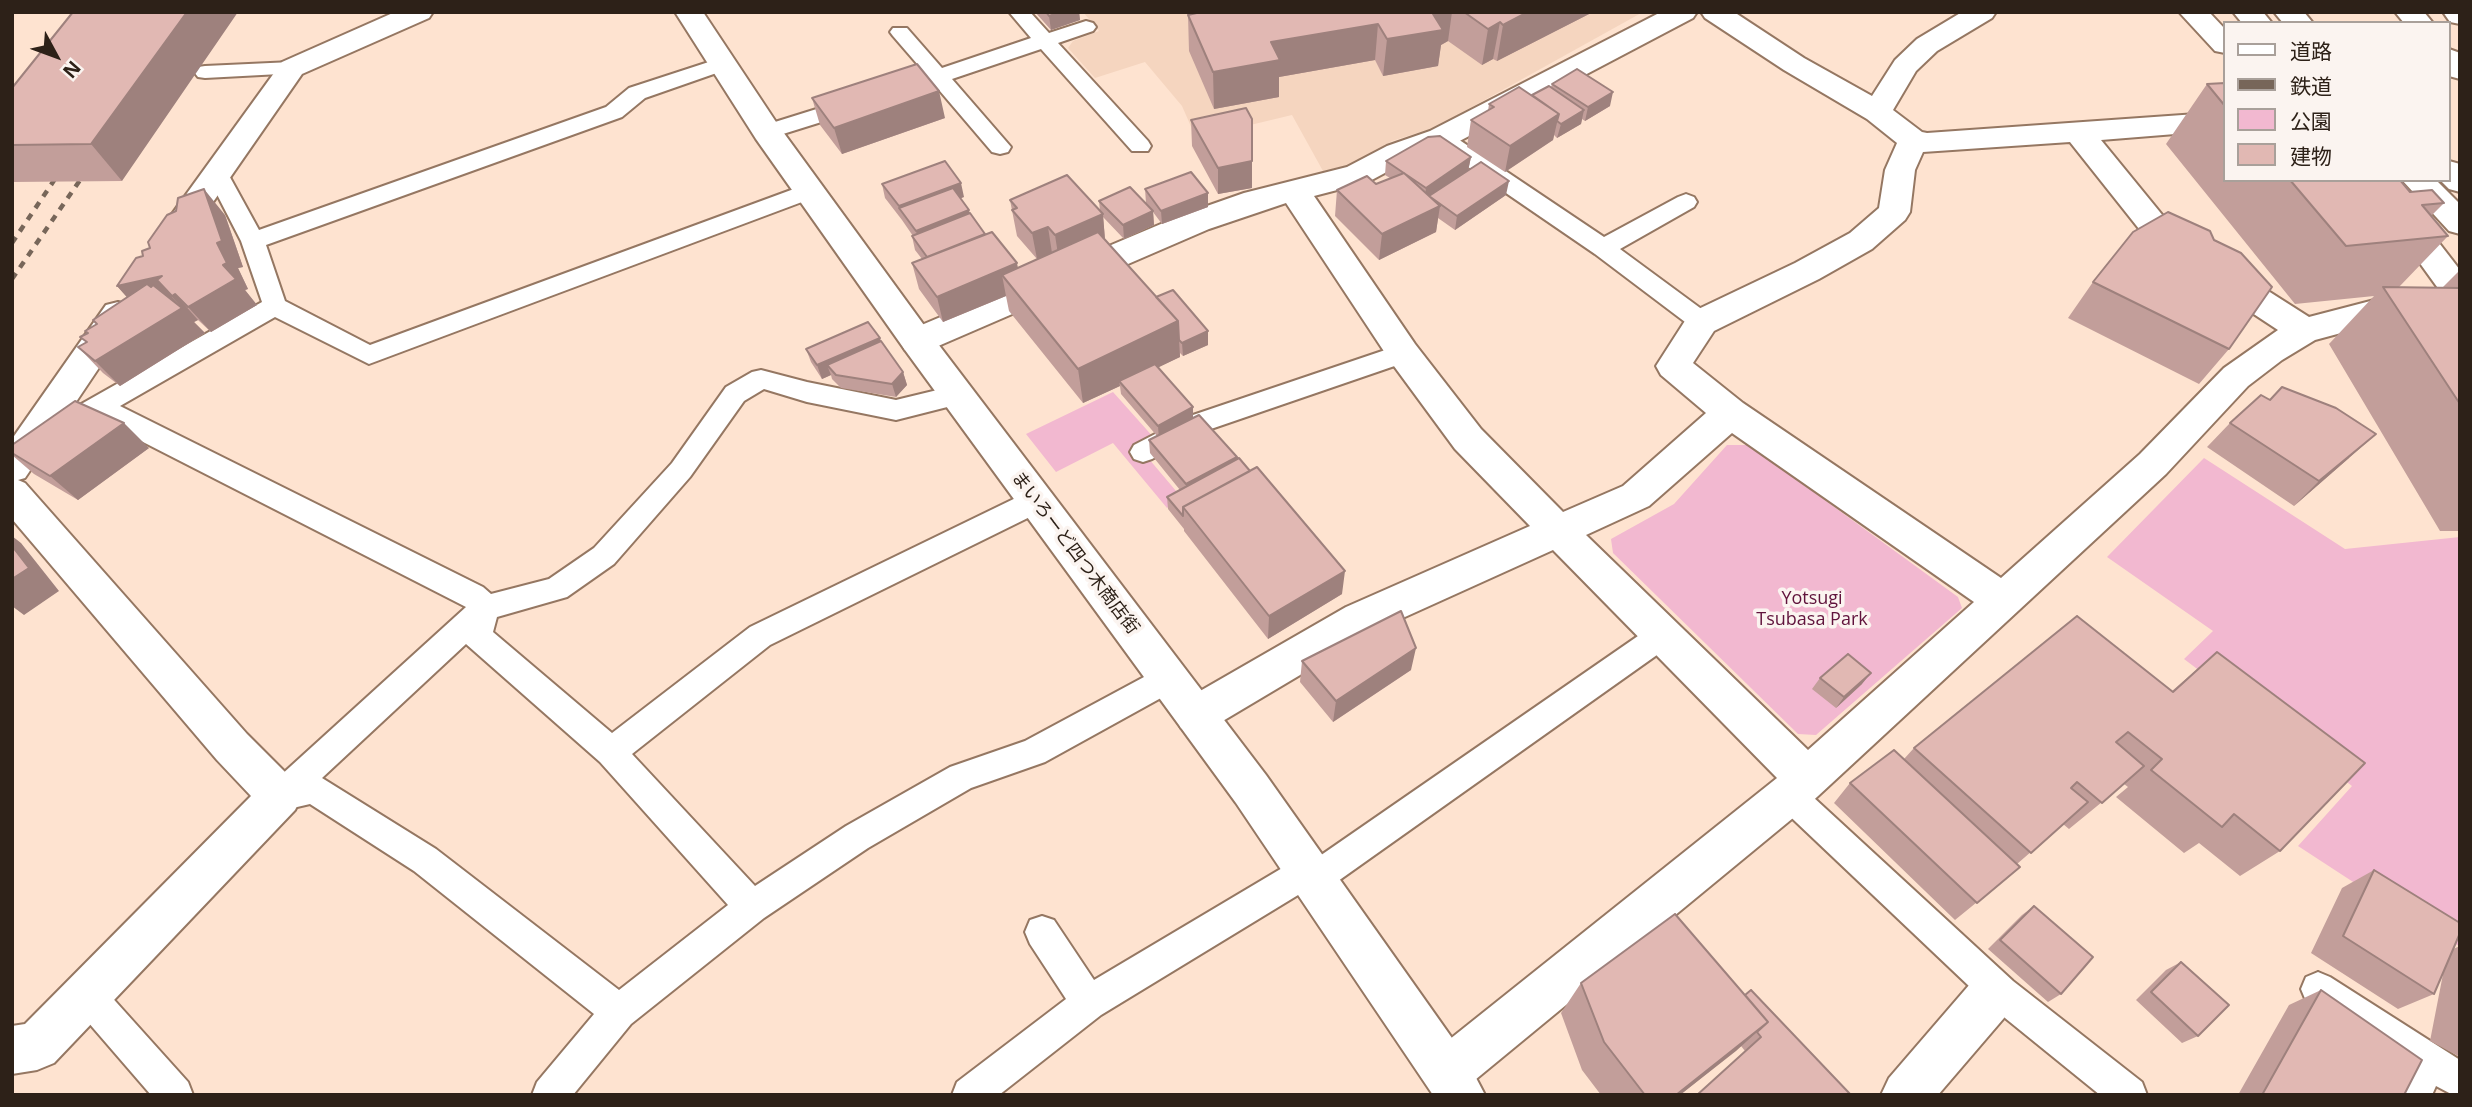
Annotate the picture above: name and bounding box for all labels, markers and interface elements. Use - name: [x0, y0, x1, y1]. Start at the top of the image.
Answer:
- north arrow: [21, 21, 91, 91]
- legend: [2224, 21, 2451, 182]
- text: 道路: [2290, 37, 2332, 65]
- text: N: [57, 55, 87, 84]
- text: 鉄道: [2290, 72, 2332, 100]
- text: 公園: [2290, 107, 2332, 135]
- text: 建物: [2290, 142, 2332, 170]
- street label: まいろーど四つ木商店街: [1007, 467, 1143, 639]
- park label: Yotsugi Tsubasa Park: [1756, 588, 1868, 630]

